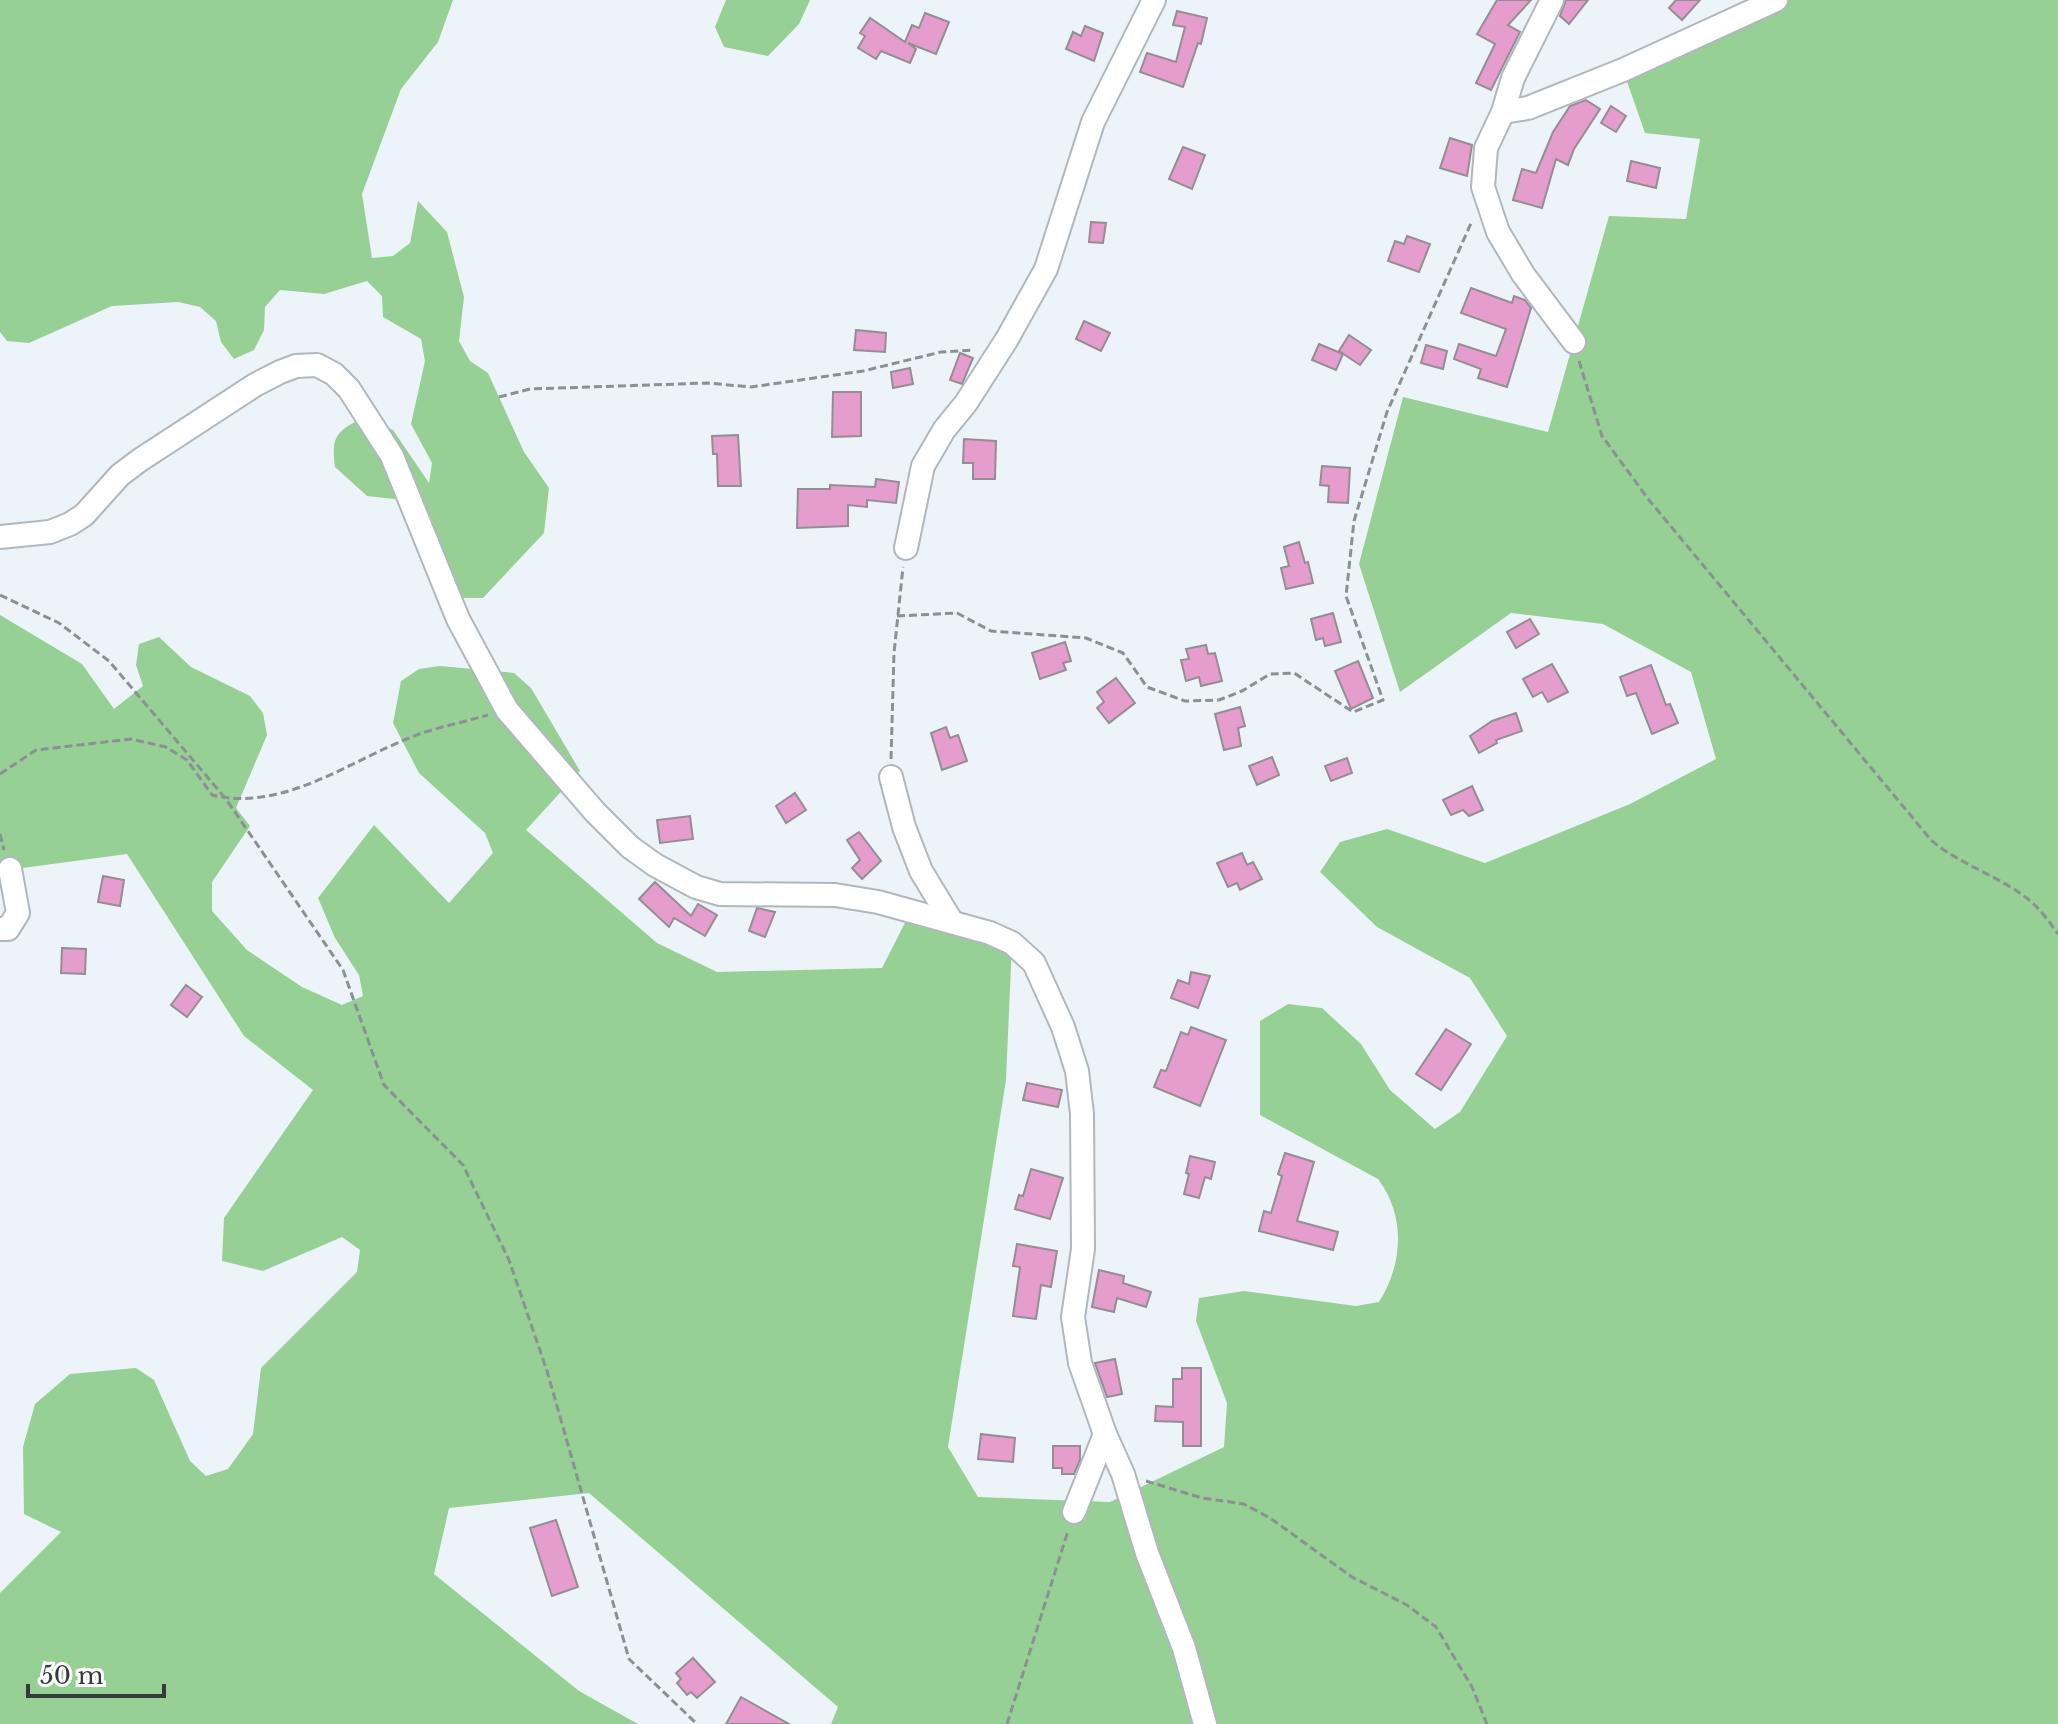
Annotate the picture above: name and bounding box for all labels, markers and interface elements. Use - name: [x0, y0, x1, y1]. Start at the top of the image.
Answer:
- scale bar: [28, 1648, 164, 1698]
- text: 50 m: [40, 1661, 104, 1690]

